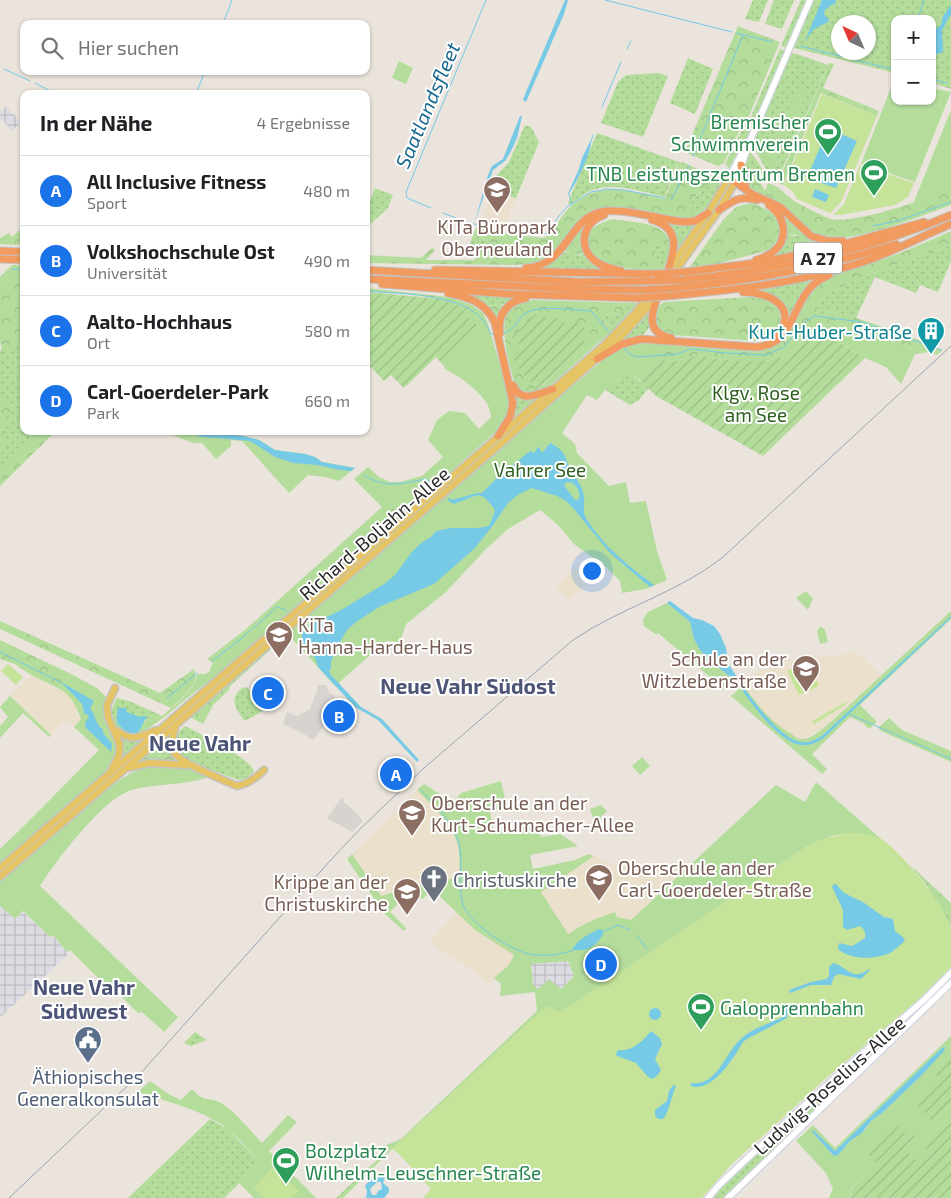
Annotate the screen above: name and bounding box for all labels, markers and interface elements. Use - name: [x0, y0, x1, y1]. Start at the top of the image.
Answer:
- north arrow: [831, 15, 876, 60]
- map controls: [891, 15, 936, 105]
- button: +: [891, 15, 936, 60]
- search box: [20, 20, 370, 75]
- icon: search: [38, 34, 66, 62]
- text: Hier suchen: [78, 36, 179, 59]
- water label: Saatlandsfleet: [390, 38, 464, 172]
- button: −: [891, 60, 936, 105]
- text: In der Nähe: [40, 110, 152, 135]
- place label: Bremischer Schwimmverein: [671, 110, 809, 155]
- text: 4 Ergebnisse: [257, 113, 350, 132]
- sports icon: Bremischer Schwimmverein: [813, 117, 843, 156]
- sports icon: TNB Leistungszentrum Bremen: [859, 158, 889, 197]
- place label: TNB Leistungszentrum Bremen: [586, 162, 855, 185]
- text: All Inclusive Fitness: [87, 170, 266, 193]
- school or university icon: KiTa Büropark Oberneuland: [482, 175, 512, 214]
- text: A: [51, 181, 61, 200]
- text: 480 m: [303, 181, 350, 200]
- text: Sport: [87, 193, 127, 212]
- place label: KiTa Büropark Oberneuland: [437, 215, 557, 260]
- text: Volkshochschule Ost: [87, 240, 275, 263]
- road number: A 27: [794, 242, 842, 274]
- text: B: [51, 251, 61, 270]
- text: 490 m: [304, 251, 350, 270]
- text: Universität: [87, 263, 167, 282]
- text: Aalto-Hochhaus: [87, 310, 232, 333]
- building icon: Kurt-Huber-Straße: [916, 316, 946, 355]
- place label: Kurt-Huber-Straße: [748, 320, 912, 343]
- text: C: [51, 321, 61, 340]
- text: 580 m: [304, 321, 350, 340]
- text: Ort: [87, 333, 110, 352]
- text: Carl-Goerdeler-Park: [87, 380, 269, 403]
- park label: Klgv. Rose am See: [712, 381, 800, 426]
- text: D: [51, 391, 61, 410]
- text: 660 m: [304, 391, 350, 410]
- text: Park: [87, 403, 120, 422]
- park label: Vahrer See: [494, 458, 586, 481]
- street label: Richard-Boljahn-Allee: [294, 461, 454, 605]
- your location: [579, 558, 605, 584]
- place label: KiTa Hanna-Harder-Haus: [298, 613, 473, 658]
- school or university icon: KiTa Hanna-Harder-Haus: [264, 620, 294, 659]
- place label: Schule an der Witzlebenstraße: [641, 647, 787, 692]
- school or university icon: Schule an der Witzlebenstraße: [791, 654, 821, 693]
- district label: Neue Vahr Südost: [380, 673, 556, 698]
- pin: C: [252, 674, 284, 712]
- pin: B: [323, 697, 355, 735]
- district label: Neue Vahr: [149, 730, 251, 755]
- pin: A: [380, 755, 412, 793]
- place label: Oberschule an der Kurt-Schumacher-Allee: [431, 791, 634, 836]
- school or university icon: Oberschule an der Kurt-Schumacher-Allee: [397, 798, 427, 837]
- place label: Oberschule an der Carl-Goerdeler-Straße: [618, 856, 812, 901]
- school or university icon: Oberschule an der Carl-Goerdeler-Straße: [584, 863, 614, 902]
- church icon: Christuskirche: [419, 864, 449, 903]
- place label: Christuskirche: [453, 868, 577, 891]
- place label: Krippe an der Christuskirche: [264, 870, 388, 915]
- school or university icon: Krippe an der Christuskirche: [392, 877, 422, 916]
- pin: D: [585, 945, 617, 983]
- district label: Neue Vahr Südwest: [33, 974, 135, 1023]
- sports icon: Galopprennbahn: [686, 992, 716, 1031]
- place label: Galopprennbahn: [720, 996, 864, 1019]
- street label: Ludwig-Roselius-Allee: [748, 1011, 910, 1159]
- public building icon: Äthiopisches Generalkonsulat: [73, 1025, 103, 1064]
- place label: Äthiopisches Generalkonsulat: [17, 1065, 159, 1110]
- place label: Bolzplatz Wilhelm-Leuschner-Straße: [305, 1139, 541, 1184]
- sports icon: Bolzplatz Wilhelm-Leuschner-Straße: [271, 1146, 301, 1185]

